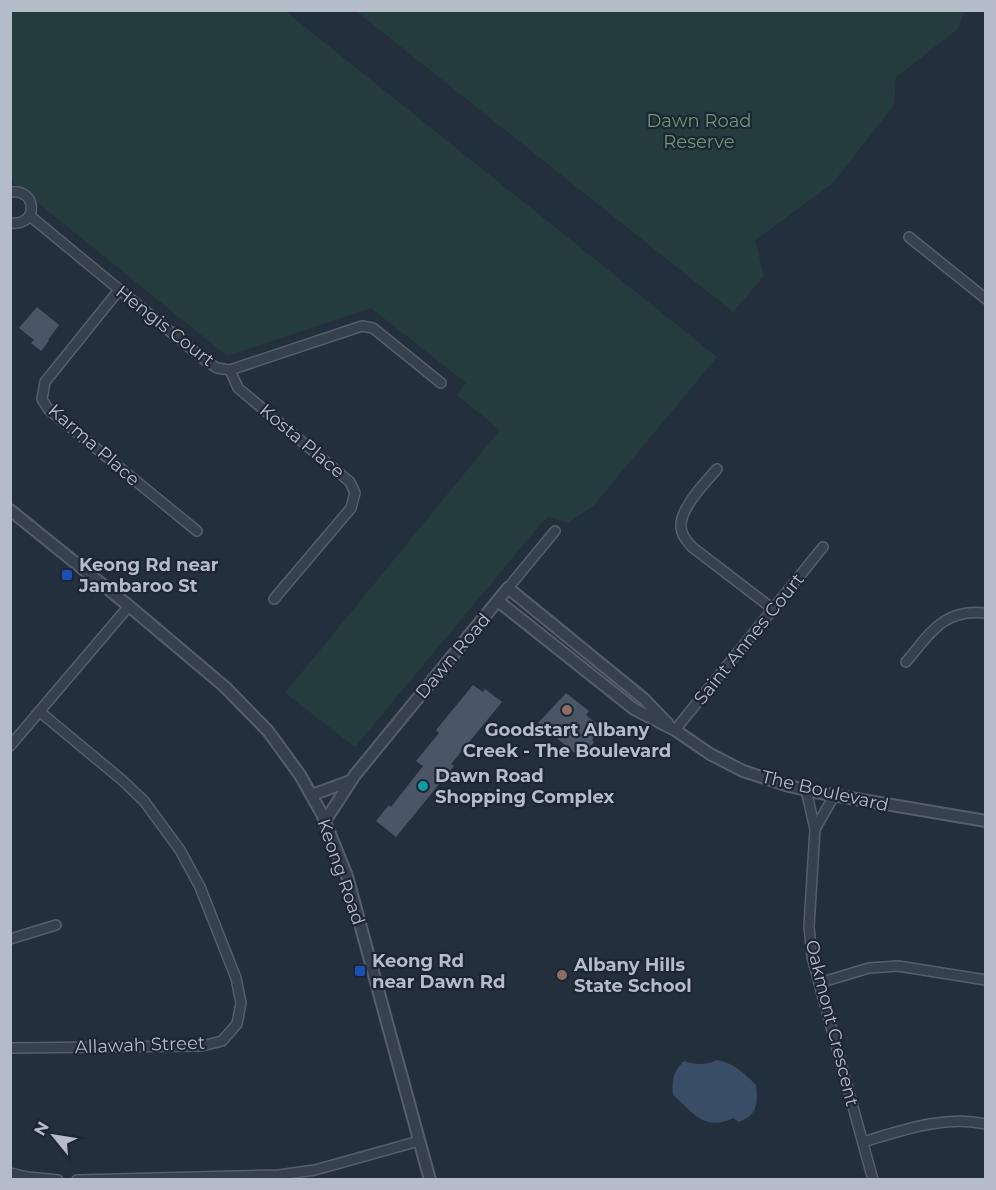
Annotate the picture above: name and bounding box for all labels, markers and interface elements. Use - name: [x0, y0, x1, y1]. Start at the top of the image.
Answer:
- park label: Dawn Road Reserve: [646, 110, 752, 153]
- street label: Hengis Court: [111, 281, 219, 371]
- street label: Karma Place: [44, 399, 144, 491]
- street label: Kosta Place: [255, 399, 349, 483]
- place label: Keong Rd near Jambaroo St: [78, 554, 219, 597]
- marker: Keong Rd near Jambaroo St: [60, 568, 74, 582]
- street label: Saint Annes Court: [689, 569, 809, 709]
- street label: Dawn Road: [411, 609, 495, 703]
- marker: Goodstart Albany Creek - The Boulevard: [560, 703, 574, 717]
- place label: Goodstart Albany Creek - The Boulevard: [463, 719, 671, 762]
- place label: Dawn Road Shopping Complex: [435, 765, 615, 808]
- street label: The Boulevard: [759, 766, 891, 816]
- marker: Dawn Road Shopping Complex: [416, 779, 430, 793]
- street label: Keong Road: [313, 816, 369, 928]
- street label: Oakmont Crescent: [801, 938, 863, 1108]
- place label: Keong Rd near Dawn Rd: [372, 950, 505, 993]
- place label: Albany Hills State School: [573, 954, 692, 997]
- marker: Keong Rd near Dawn Rd: [353, 964, 367, 978]
- marker: Albany Hills State School: [555, 968, 569, 982]
- street label: Allawah Street: [74, 1032, 206, 1058]
- north arrow: [24, 1106, 84, 1166]
- text: N: [30, 1118, 53, 1139]

